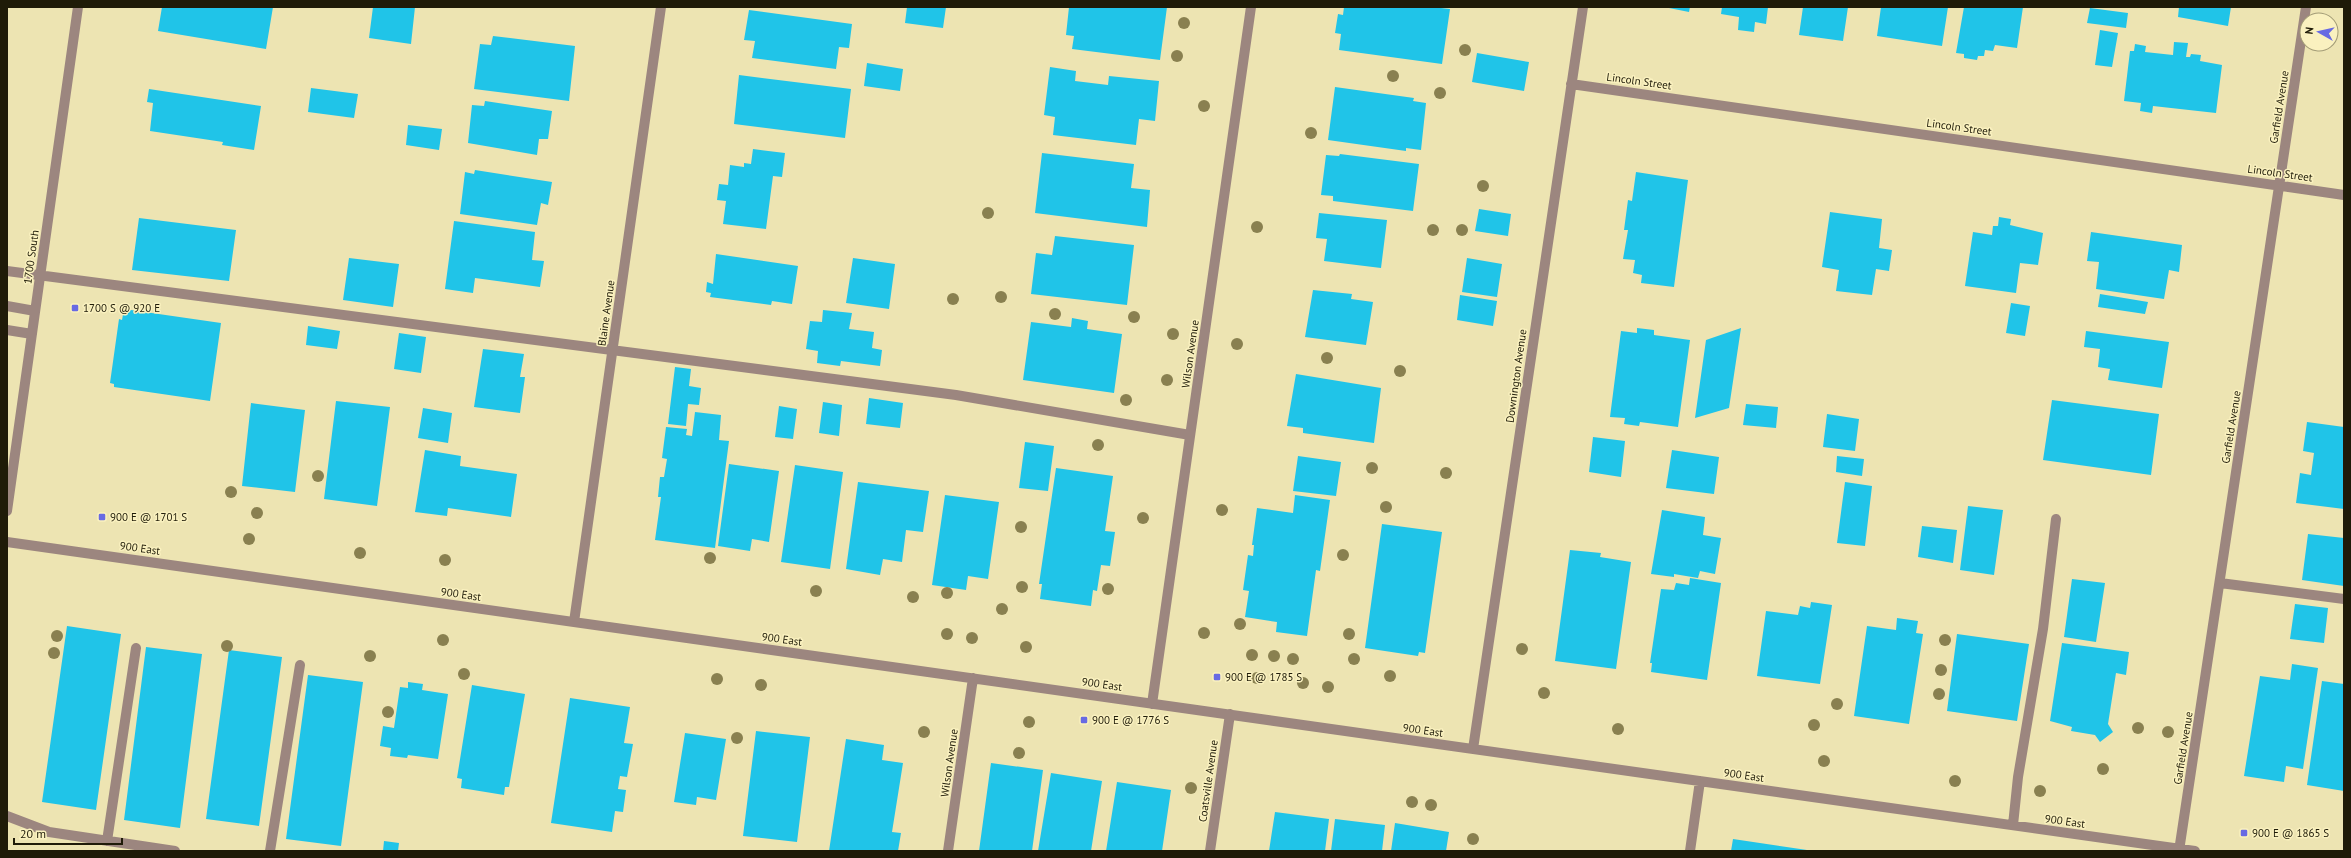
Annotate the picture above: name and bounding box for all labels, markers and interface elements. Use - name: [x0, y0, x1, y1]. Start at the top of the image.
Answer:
- north arrow: [2299, 12, 2339, 52]
- text: N: [2302, 26, 2317, 35]
- street label: Garfield Avenue: [2266, 69, 2292, 144]
- street label: Lincoln Street: [1606, 70, 1673, 93]
- street label: Lincoln Street: [1926, 116, 1993, 139]
- street label: Lincoln Street: [2247, 162, 2314, 185]
- street label: 1700 South: [20, 229, 42, 285]
- street label: Blaine Avenue: [594, 279, 618, 347]
- place label: 1700 S @ 920 E: [83, 301, 160, 315]
- marker: 1700 S @ 920 E: [70, 303, 80, 313]
- street label: Wilson Avenue: [1178, 319, 1202, 389]
- street label: Downington Avenue: [1502, 328, 1530, 424]
- street label: Garfield Avenue: [2218, 389, 2244, 464]
- place label: 900 E @ 1701 S: [110, 510, 187, 524]
- marker: 900 E @ 1701 S: [97, 512, 107, 522]
- street label: 900 East: [119, 538, 161, 558]
- street label: 900 East: [440, 584, 482, 604]
- street label: 900 East: [761, 629, 803, 649]
- place label: 900 E @ 1785 S: [1225, 670, 1302, 684]
- marker: 900 E @ 1785 S: [1212, 672, 1222, 682]
- street label: 900 East: [1081, 674, 1123, 694]
- street label: Garfield Avenue: [2170, 710, 2196, 785]
- place label: 900 E @ 1776 S: [1092, 713, 1169, 727]
- marker: 900 E @ 1776 S: [1079, 715, 1089, 725]
- street label: 900 East: [1402, 720, 1444, 740]
- street label: Wilson Avenue: [937, 728, 961, 798]
- street label: Coatsville Avenue: [1195, 739, 1221, 823]
- street label: 900 East: [1723, 765, 1765, 785]
- street label: 900 East: [2044, 811, 2086, 831]
- scale bar: [14, 820, 122, 846]
- text: 20 m: [20, 826, 46, 841]
- place label: 900 E @ 1865 S: [2252, 826, 2329, 840]
- marker: 900 E @ 1865 S: [2239, 828, 2249, 838]

